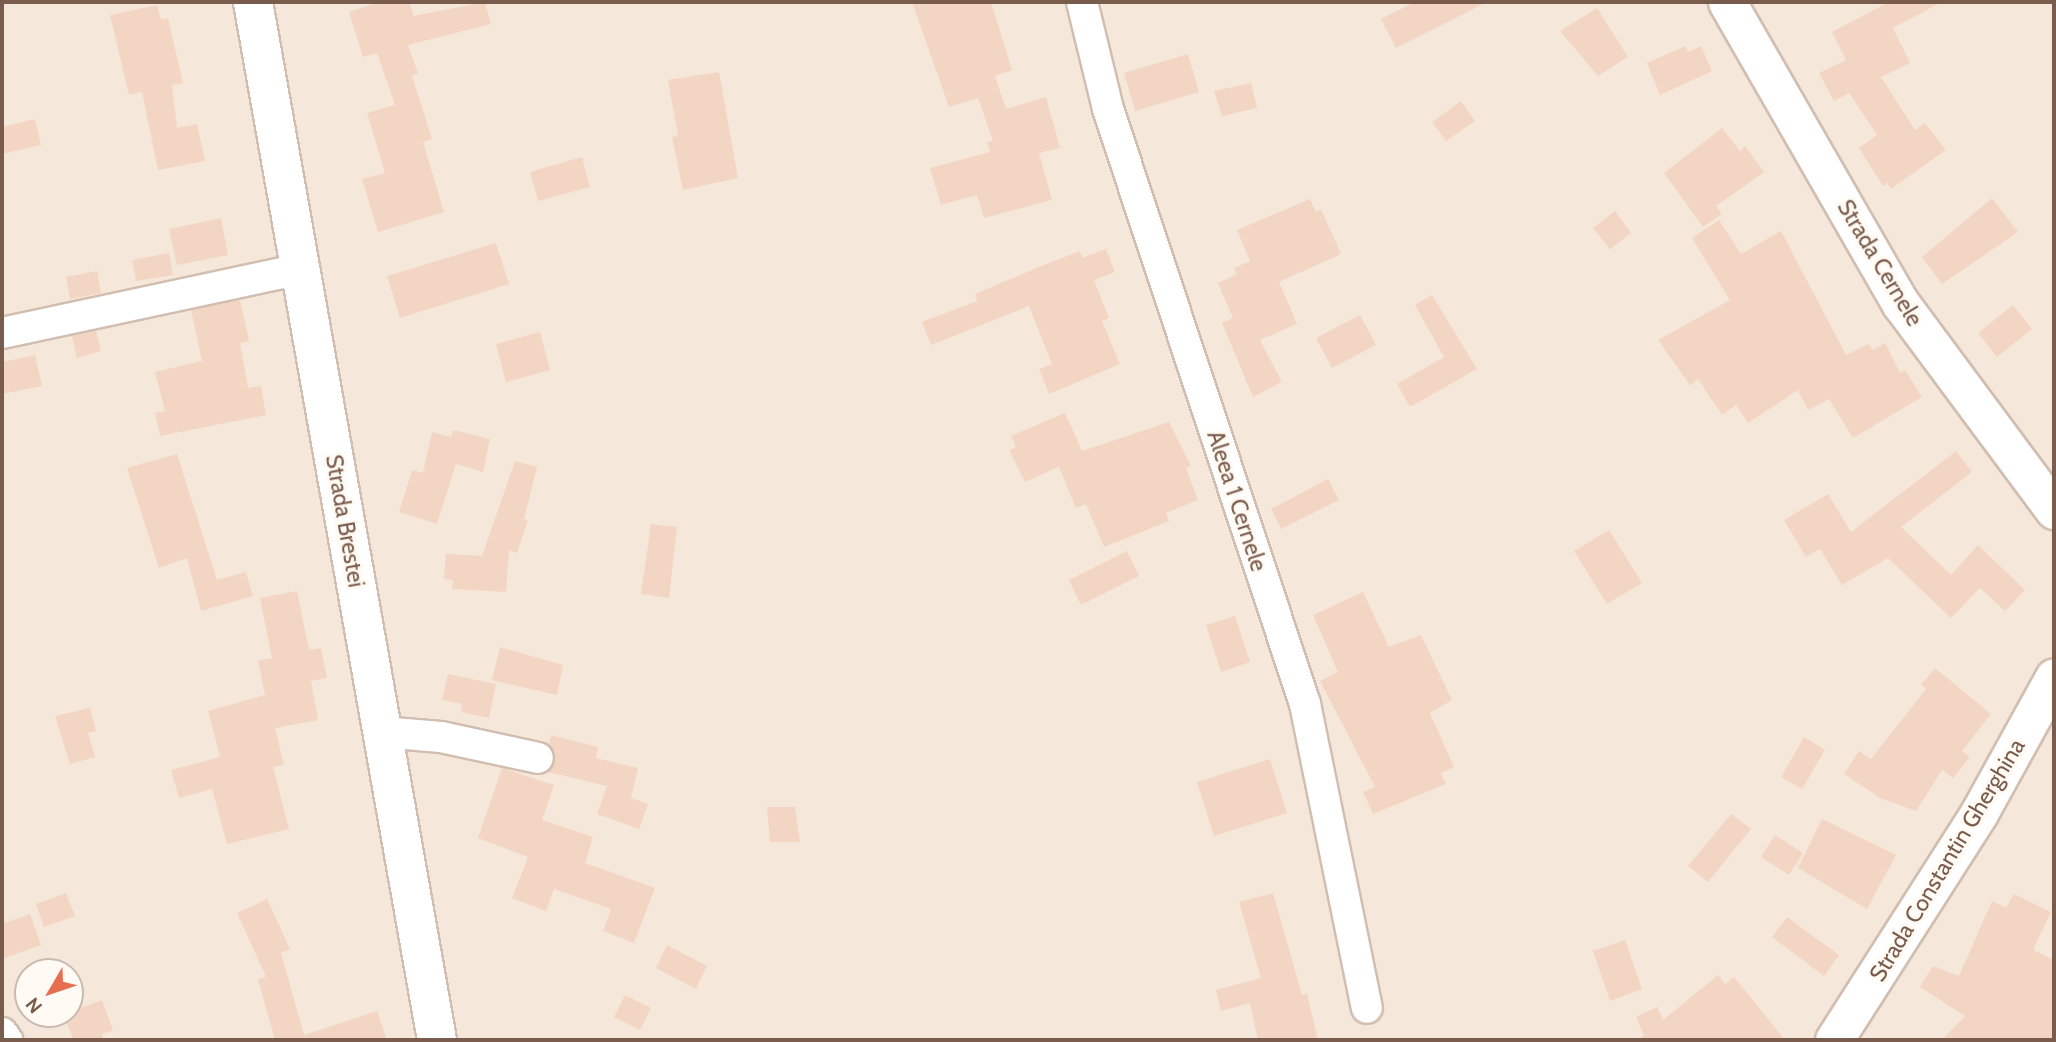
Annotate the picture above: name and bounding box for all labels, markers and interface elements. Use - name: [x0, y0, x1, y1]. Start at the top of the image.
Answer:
- street label: Strada Cernele: [1831, 195, 1929, 331]
- street label: Aleea 1 Cernele: [1201, 427, 1273, 575]
- street label: Strada Brestei: [320, 453, 370, 589]
- street label: Strada Constantin Gherghina: [1863, 734, 2031, 986]
- north arrow: [14, 958, 84, 1028]
- text: N: [21, 993, 47, 1018]

